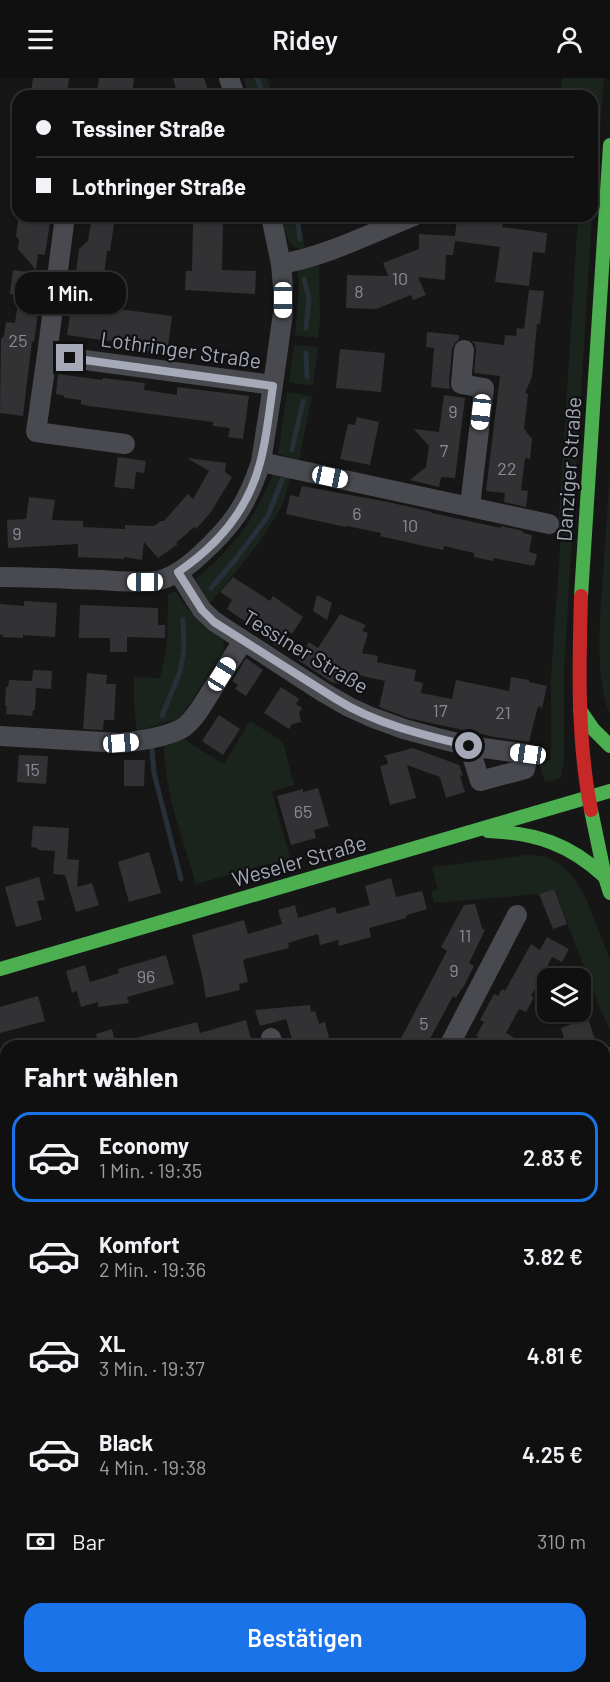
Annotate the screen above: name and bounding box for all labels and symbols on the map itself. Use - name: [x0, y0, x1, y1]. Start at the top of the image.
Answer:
- house number: 10: [392, 267, 408, 289]
- callout: 1 Min.: [14, 271, 125, 313]
- house number: 8: [354, 280, 364, 302]
- car: [274, 282, 292, 318]
- street label: Lothringer Straße: [99, 325, 263, 373]
- house number: 25: [9, 329, 27, 351]
- route end: [56, 344, 83, 371]
- car: [470, 393, 492, 431]
- street label: Danziger Straße: [550, 396, 586, 542]
- house number: 9: [448, 400, 458, 422]
- house number: 7: [440, 439, 449, 461]
- house number: 22: [497, 457, 517, 479]
- car: [311, 464, 349, 490]
- house number: 6: [352, 502, 362, 524]
- house number: 10: [402, 514, 418, 536]
- house number: 9: [12, 522, 22, 544]
- car: [127, 573, 163, 591]
- street label: Tessiner Straße: [239, 604, 373, 698]
- car: [205, 654, 239, 694]
- house number: 17: [433, 699, 448, 721]
- house number: 21: [495, 701, 511, 723]
- car: [102, 732, 140, 754]
- route start: [455, 732, 482, 759]
- car: [509, 743, 547, 765]
- house number: 15: [24, 758, 40, 780]
- house number: 65: [294, 800, 312, 822]
- street label: Weseler Straße: [229, 829, 369, 891]
- house number: 11: [459, 924, 471, 946]
- house number: 9: [449, 959, 459, 981]
- house number: 96: [137, 965, 155, 987]
- house number: 5: [419, 1012, 429, 1034]

